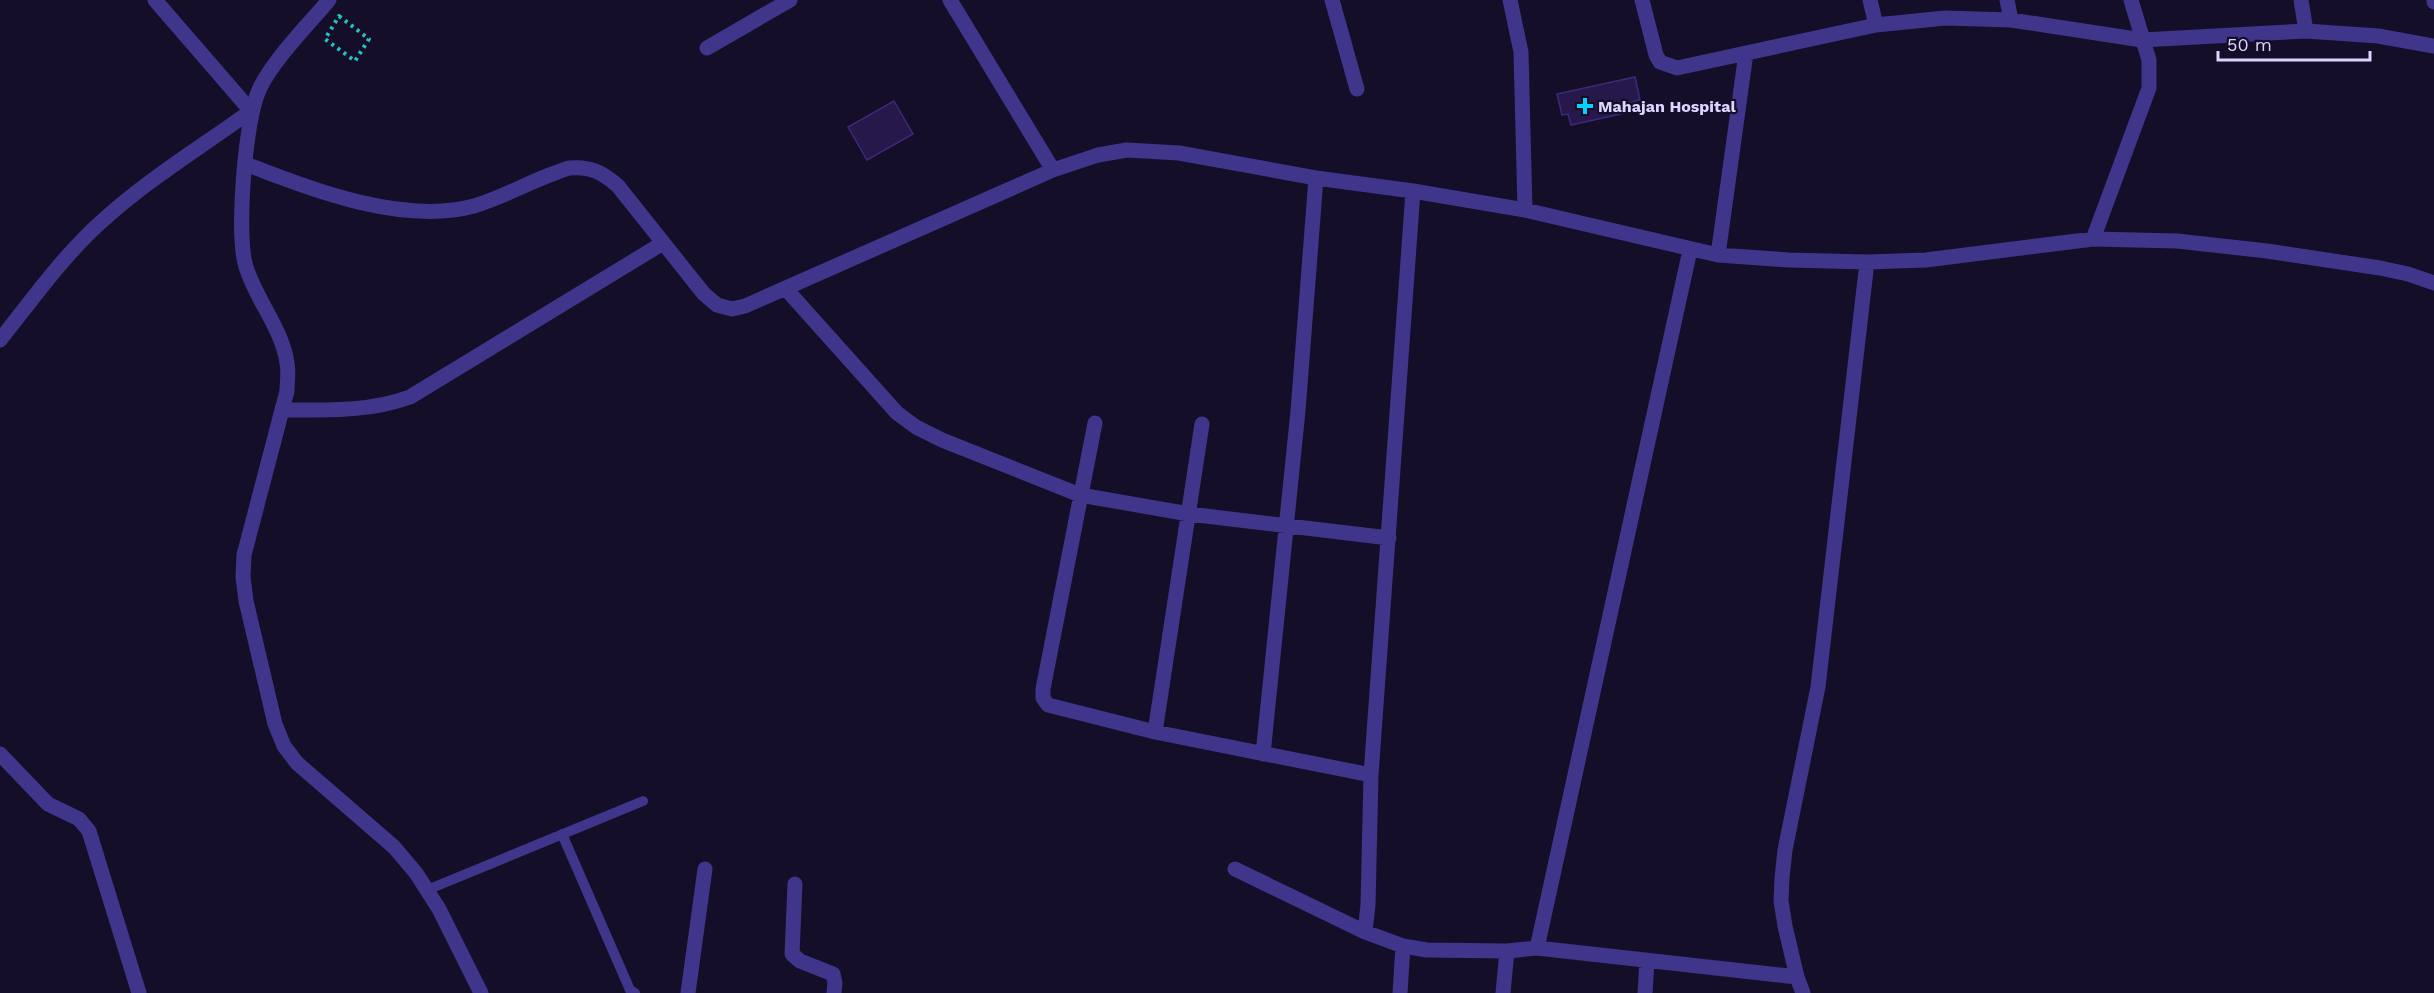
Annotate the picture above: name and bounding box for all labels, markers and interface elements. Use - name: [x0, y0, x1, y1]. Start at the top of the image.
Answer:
- scale bar: [2218, 24, 2370, 62]
- text: 50 m: [2227, 34, 2272, 55]
- marker: Mahajan Hospital: [1576, 97, 1594, 115]
- place label: Mahajan Hospital: [1598, 97, 1736, 116]

